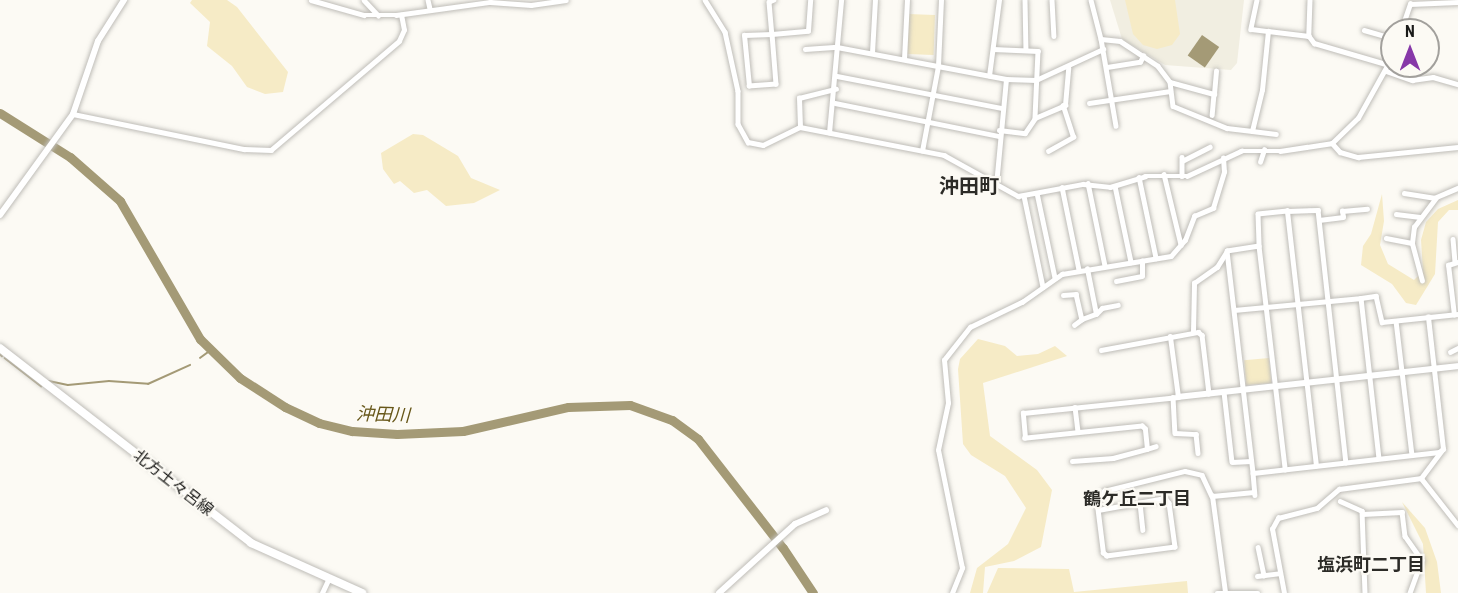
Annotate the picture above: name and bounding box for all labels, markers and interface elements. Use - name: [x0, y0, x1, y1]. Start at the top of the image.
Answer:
- north arrow: [1380, 18, 1440, 78]
- text: N: [1405, 22, 1415, 41]
- district label: 沖田町: [939, 174, 999, 198]
- water label: 沖田川: [356, 403, 410, 427]
- street label: 北方土々呂線: [129, 446, 217, 520]
- district label: 鶴ケ丘二丁目: [1083, 488, 1191, 510]
- district label: 塩浜町二丁目: [1317, 554, 1425, 576]

